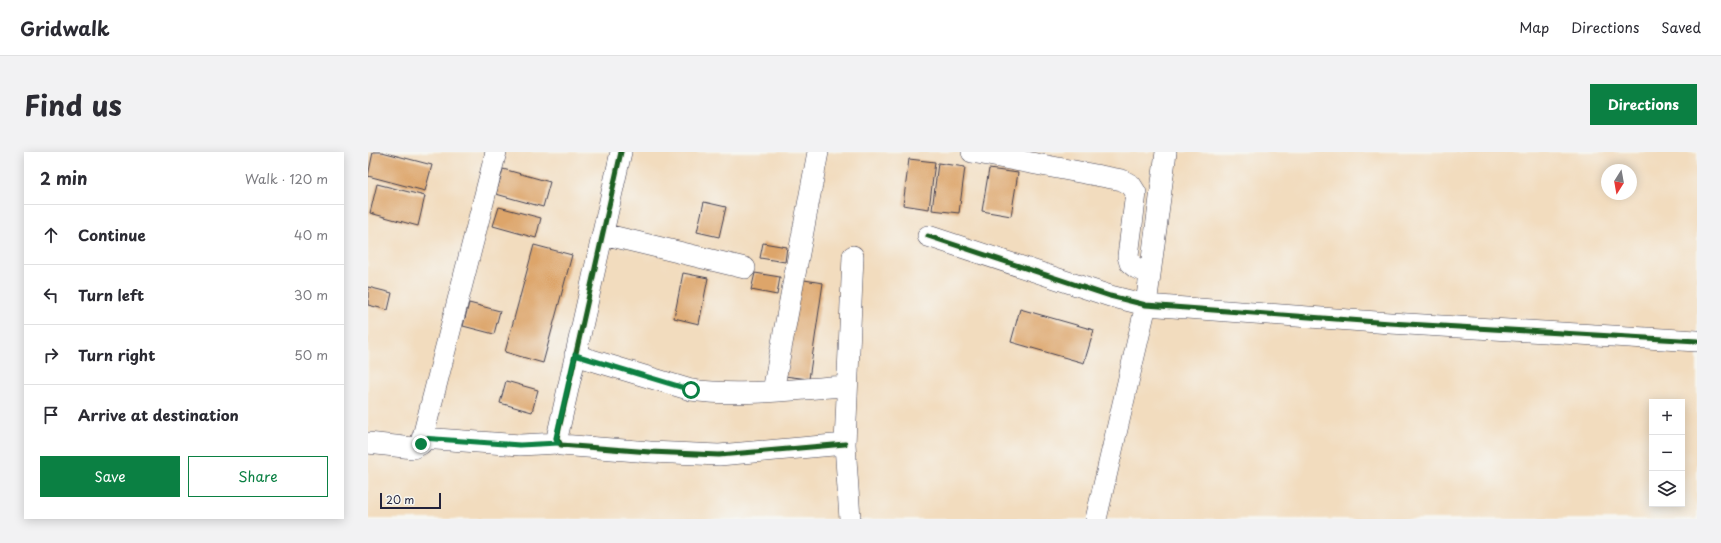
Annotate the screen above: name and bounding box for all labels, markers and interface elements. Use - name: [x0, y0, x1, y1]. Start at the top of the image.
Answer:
- text: Gridwalk: [20, 14, 110, 42]
- text: Map: [1519, 17, 1549, 38]
- text: Directions: [1571, 17, 1639, 38]
- text: Saved: [1661, 17, 1701, 38]
- text: Find us: [24, 83, 122, 126]
- button: Directions: [1590, 84, 1697, 125]
- north arrow: [1601, 164, 1637, 200]
- text: 2 min: [40, 165, 87, 191]
- text: Walk · 120 m: [245, 169, 328, 188]
- text: Continue: [78, 223, 146, 246]
- icon: ahead: [40, 224, 62, 246]
- text: 40 m: [294, 225, 328, 244]
- text: Turn left: [78, 283, 144, 306]
- icon: left: [40, 284, 62, 306]
- text: 30 m: [294, 285, 328, 304]
- text: Turn right: [78, 343, 155, 366]
- icon: right: [40, 344, 62, 366]
- text: 50 m: [294, 345, 328, 364]
- route start: [682, 381, 700, 399]
- map controls: [1649, 399, 1685, 507]
- button: +: [1649, 399, 1685, 435]
- text: Arrive at destination: [78, 403, 239, 426]
- icon: arrive: [40, 404, 62, 426]
- route end: [412, 435, 430, 453]
- button: −: [1649, 435, 1685, 471]
- button: Save: [40, 456, 180, 497]
- button: Share: [188, 456, 328, 497]
- button: layers: [1649, 471, 1685, 507]
- scale bar: [380, 491, 441, 510]
- text: 20 m: [386, 491, 414, 508]

